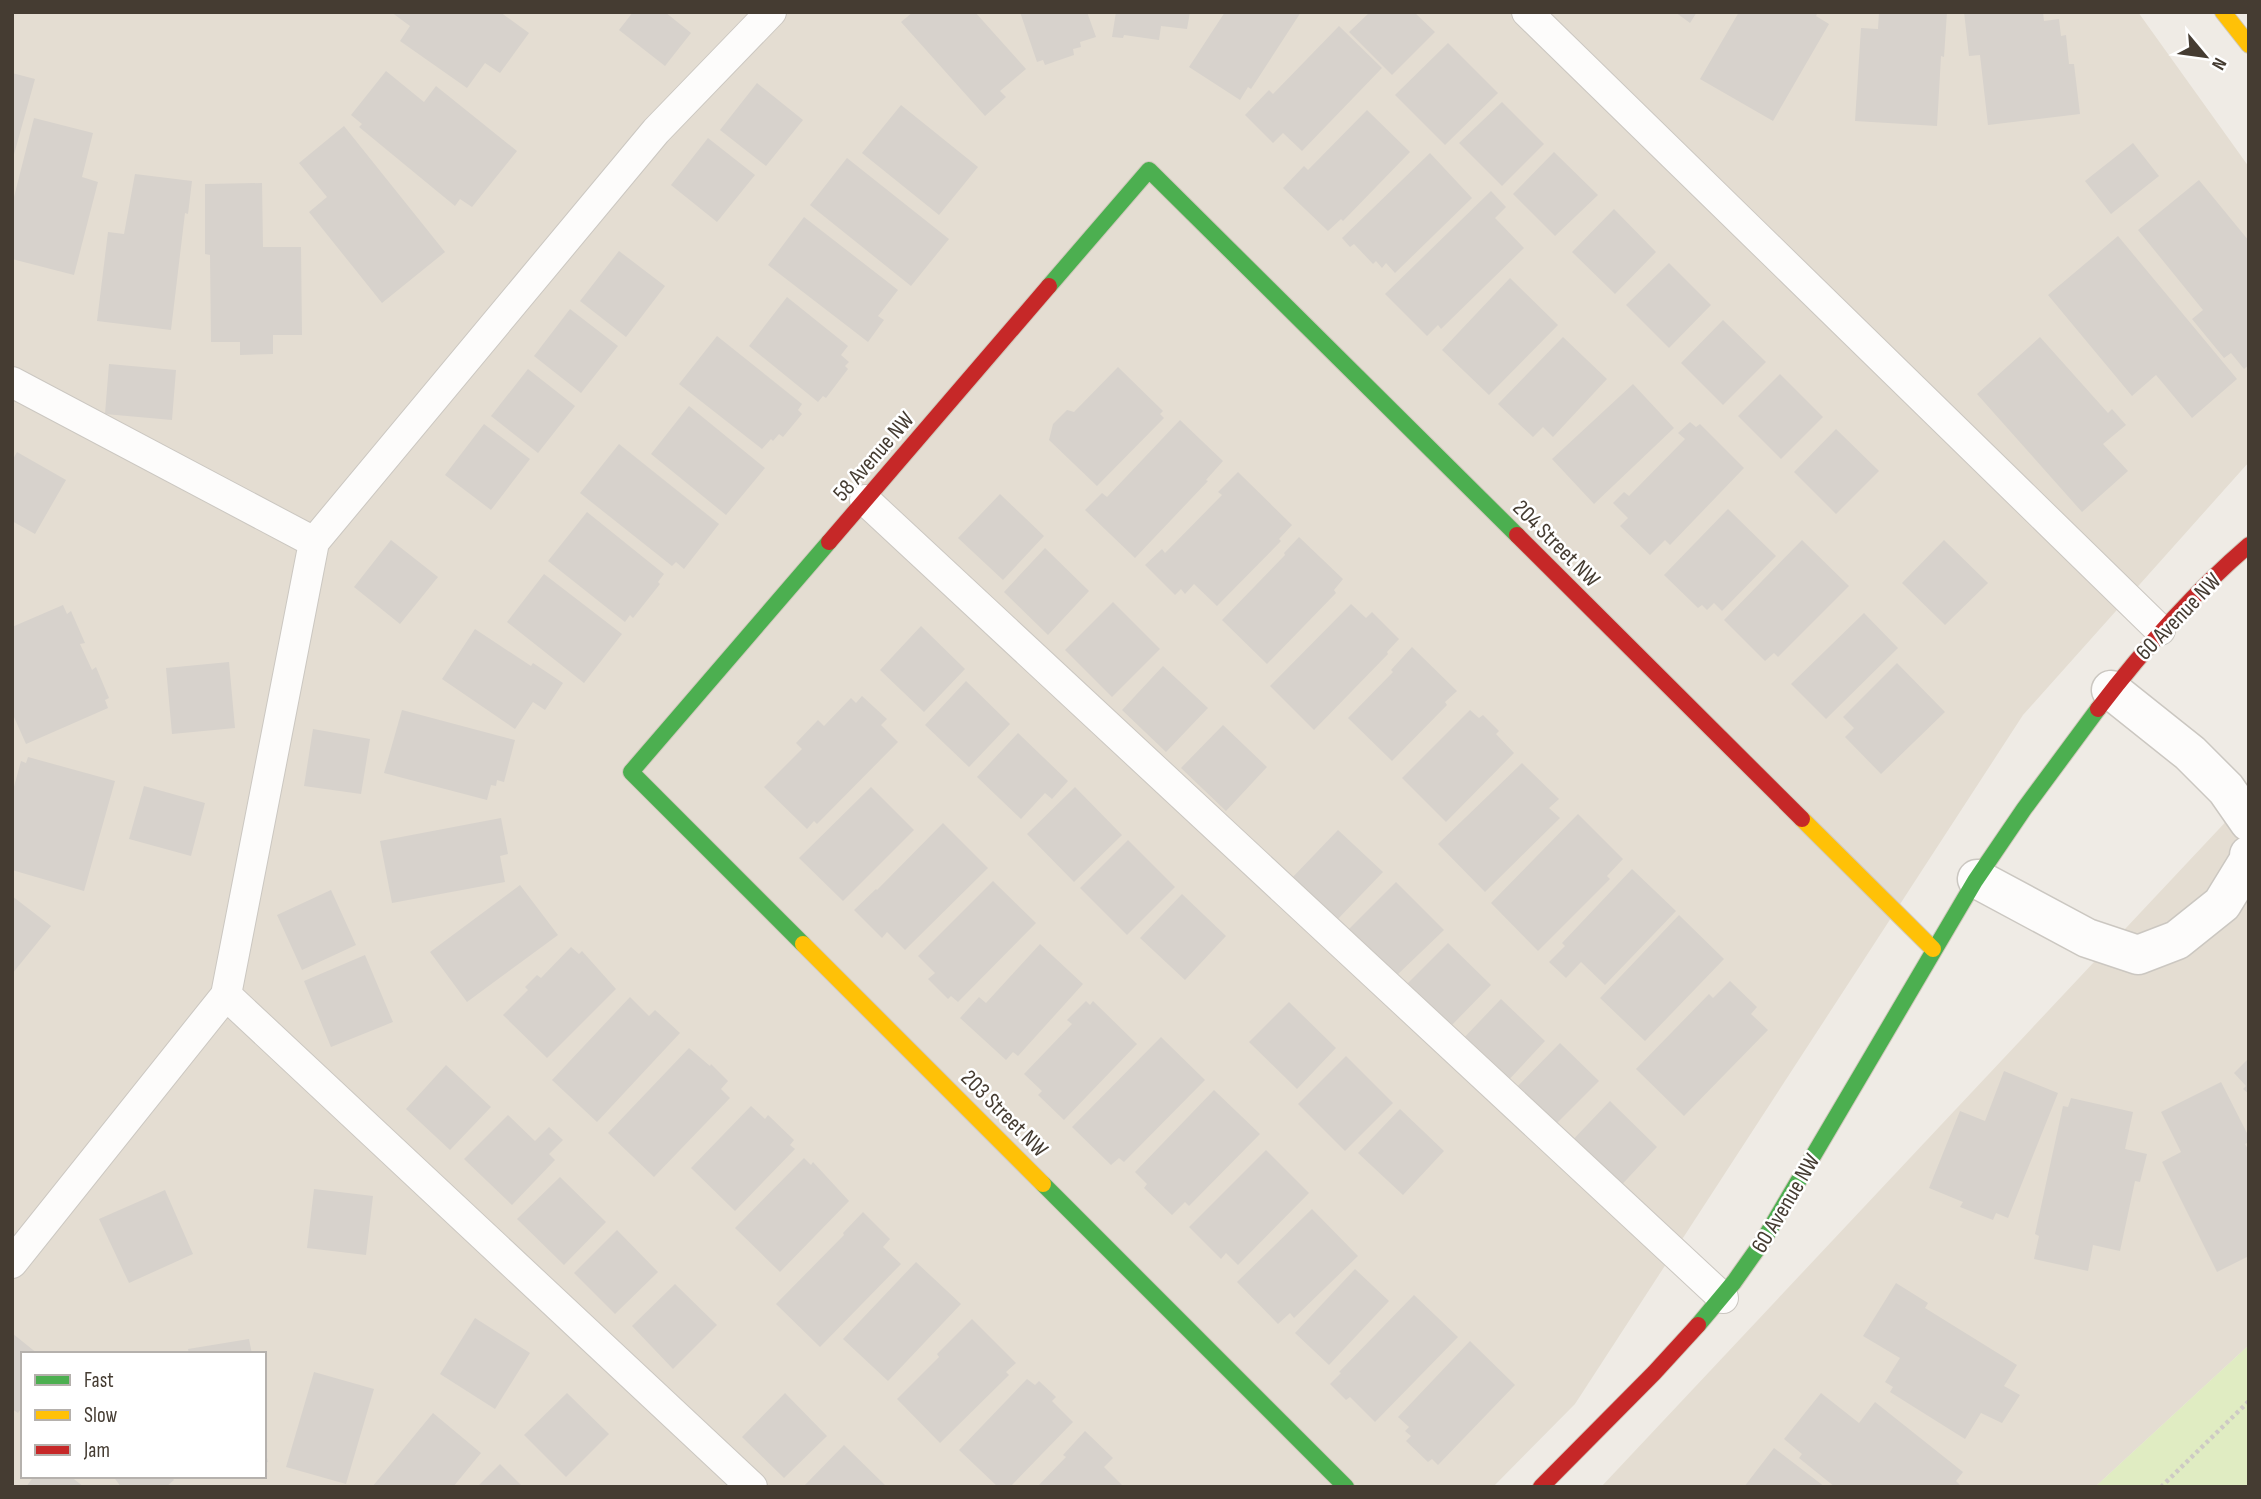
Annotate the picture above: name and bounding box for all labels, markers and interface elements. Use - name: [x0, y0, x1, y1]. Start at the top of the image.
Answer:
- north arrow: [2170, 21, 2240, 91]
- text: N: [2206, 53, 2231, 74]
- street label: 58 Avenue NW: [827, 406, 920, 507]
- street label: 204 Street NW: [1507, 494, 1606, 593]
- street label: 60 Avenue NW: [2130, 567, 2227, 666]
- street label: 203 Street NW: [955, 1064, 1054, 1163]
- street label: 60 Avenue NW: [1745, 1149, 1826, 1258]
- legend: [21, 1352, 266, 1478]
- text: Fast: [84, 1368, 114, 1393]
- text: Slow: [84, 1403, 118, 1428]
- text: Jam: [83, 1438, 110, 1463]

